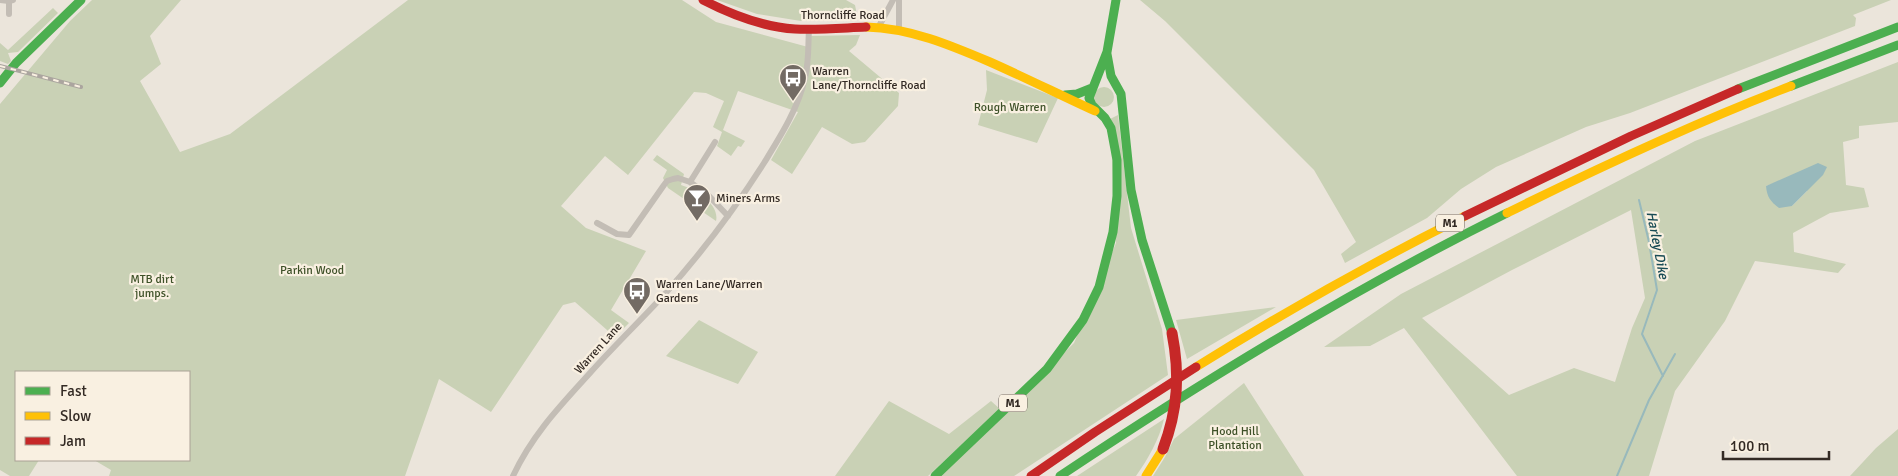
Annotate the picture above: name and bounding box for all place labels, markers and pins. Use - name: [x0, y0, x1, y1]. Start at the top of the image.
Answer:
- bus stop icon: Warren Lane/Thorncliffe Road: [778, 63, 808, 102]
- place label: Warren Lane/Thorncliffe Road: [812, 64, 926, 93]
- bar icon: Miners Arms: [682, 183, 712, 222]
- place label: Miners Arms: [716, 191, 780, 206]
- bus stop icon: Warren Lane/Warren Gardens: [622, 276, 652, 315]
- place label: Warren Lane/Warren Gardens: [656, 277, 763, 306]

